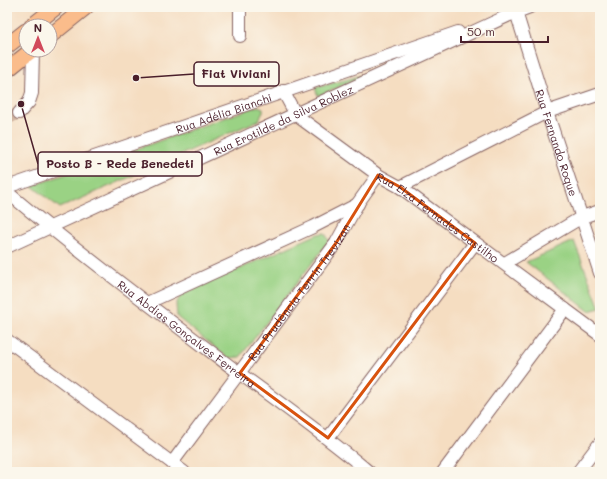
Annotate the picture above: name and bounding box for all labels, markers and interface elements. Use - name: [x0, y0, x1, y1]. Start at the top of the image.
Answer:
- north arrow: [18, 18, 58, 58]
- scale bar: [461, 18, 548, 44]
- text: N: [34, 20, 42, 35]
- text: 50 m: [467, 23, 495, 39]
- callout: Fiat Viviani: [194, 62, 279, 86]
- text: Fiat Viviani: [201, 65, 271, 81]
- street label: Rua Erotilde da Silva Roblez: [211, 81, 355, 158]
- street label: Rua Fernando Roque: [533, 87, 582, 198]
- street label: Rua Adélia Bianchi: [174, 89, 274, 136]
- callout: Posto B - Rede Benedeti: [38, 152, 202, 176]
- text: Posto B - Rede Benedeti: [46, 155, 194, 171]
- street label: Rua Elza Fernades Castilho: [374, 168, 503, 266]
- street label: Rua Prudência Terrin Trevizan: [244, 221, 353, 363]
- street label: Rua Abdias Gonçalves Ferreira: [115, 276, 259, 391]

